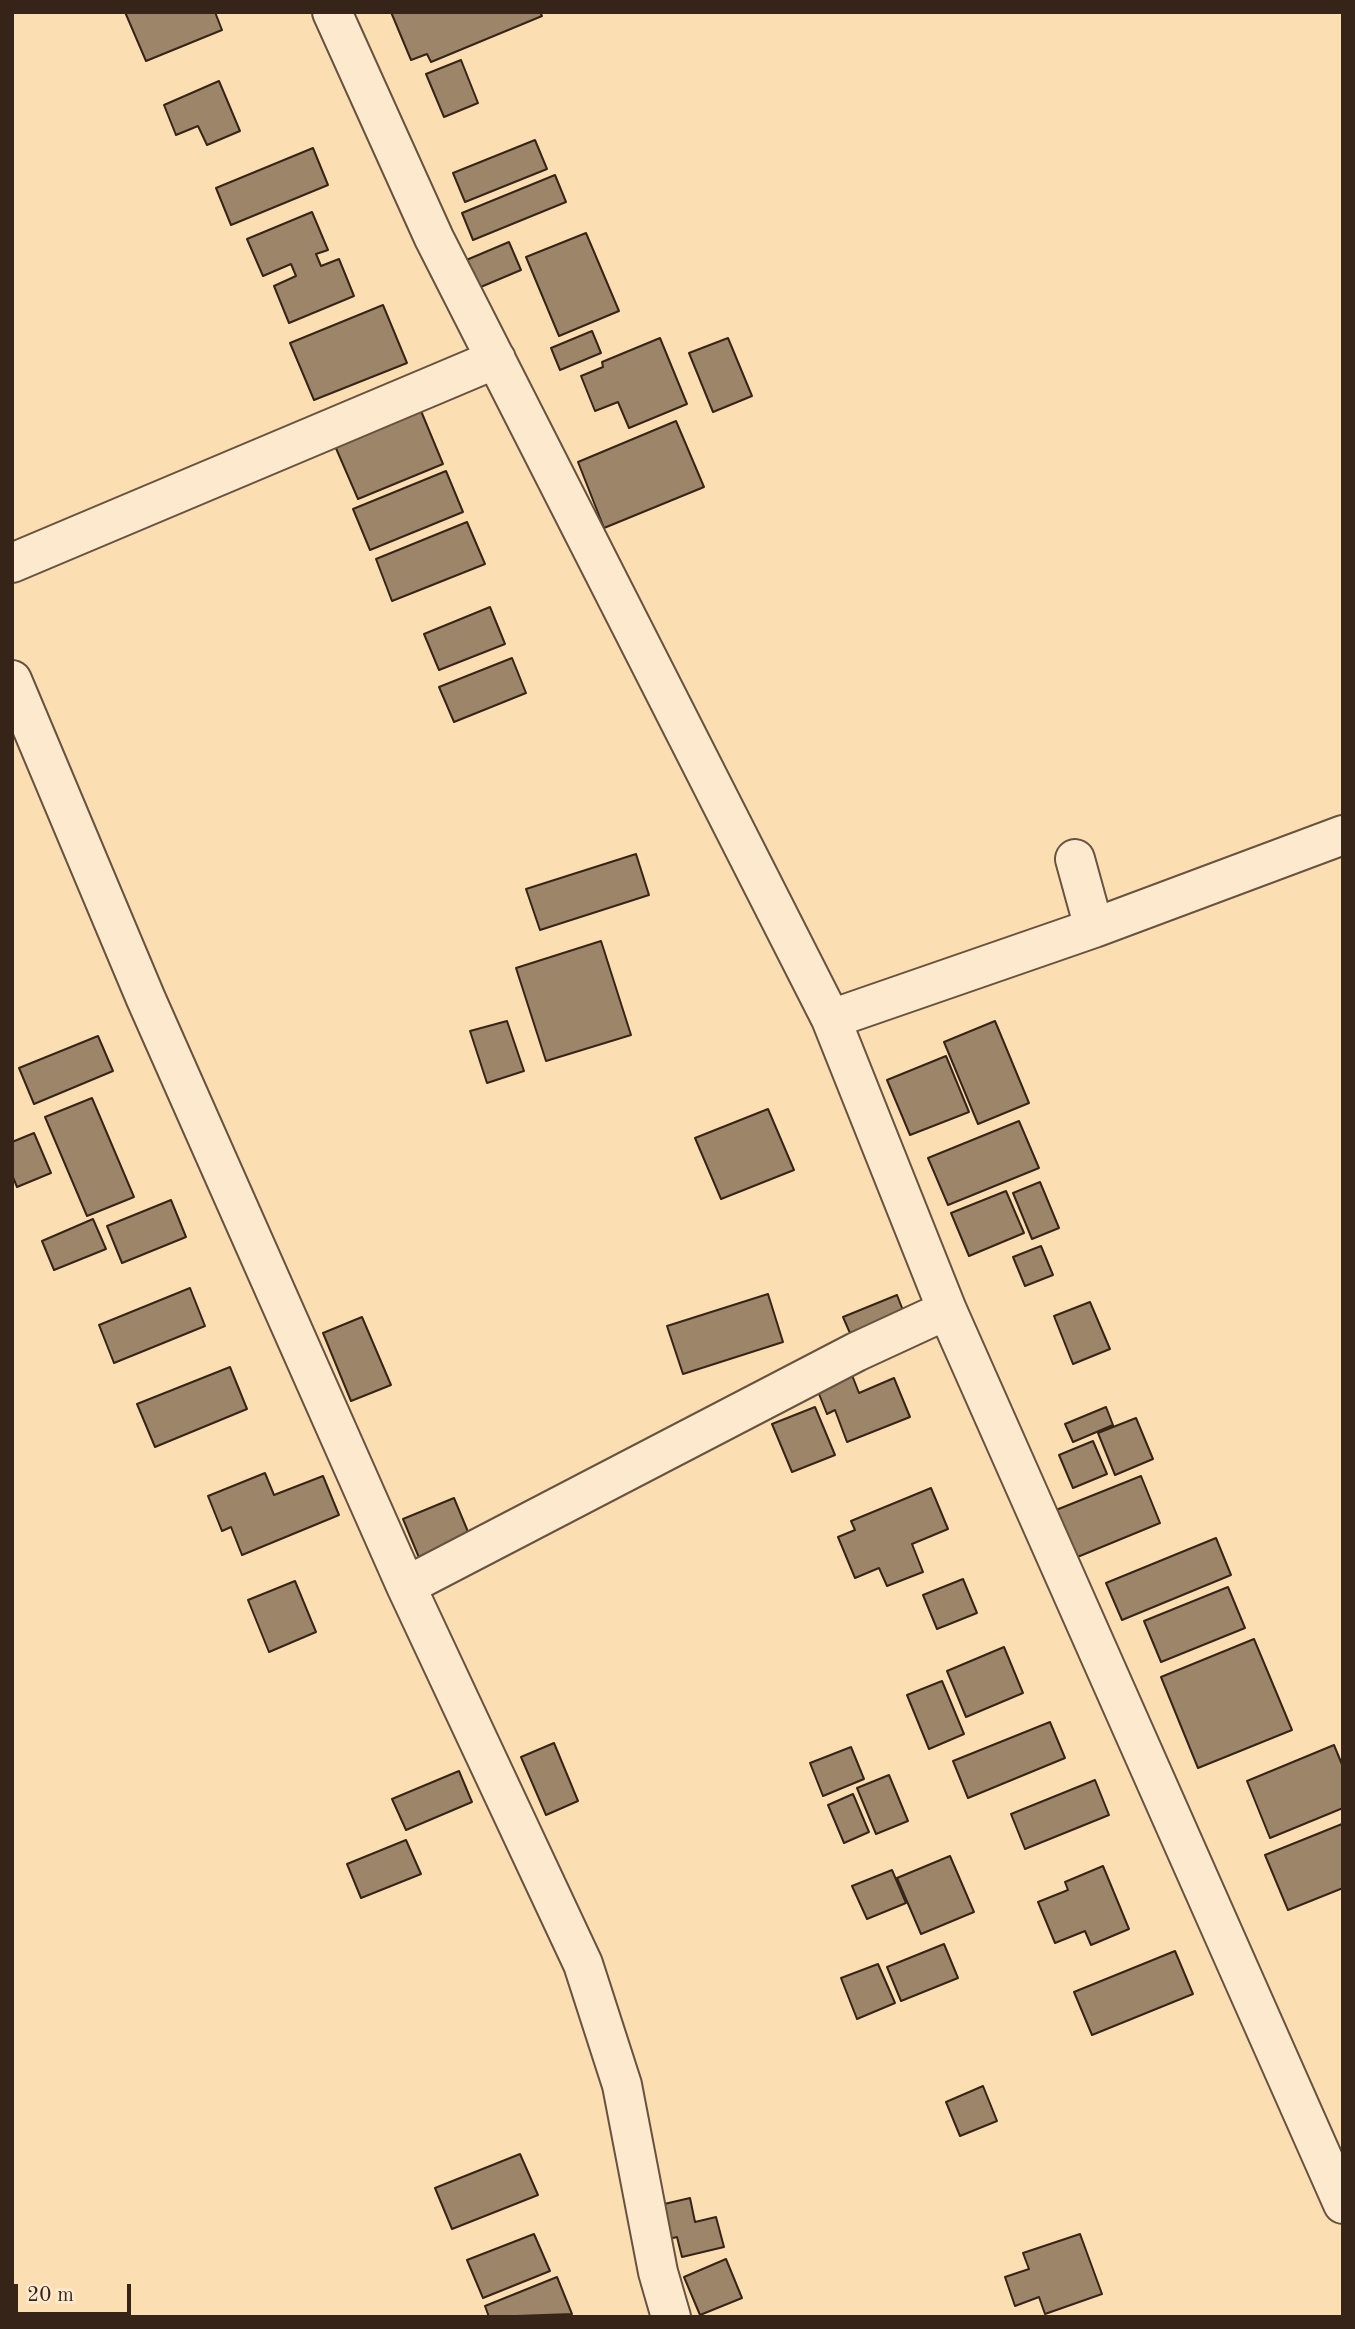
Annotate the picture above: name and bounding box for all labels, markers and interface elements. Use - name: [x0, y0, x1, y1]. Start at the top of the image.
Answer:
- scale bar: [18, 2270, 135, 2314]
- text: 20 m: [27, 2285, 74, 2306]

